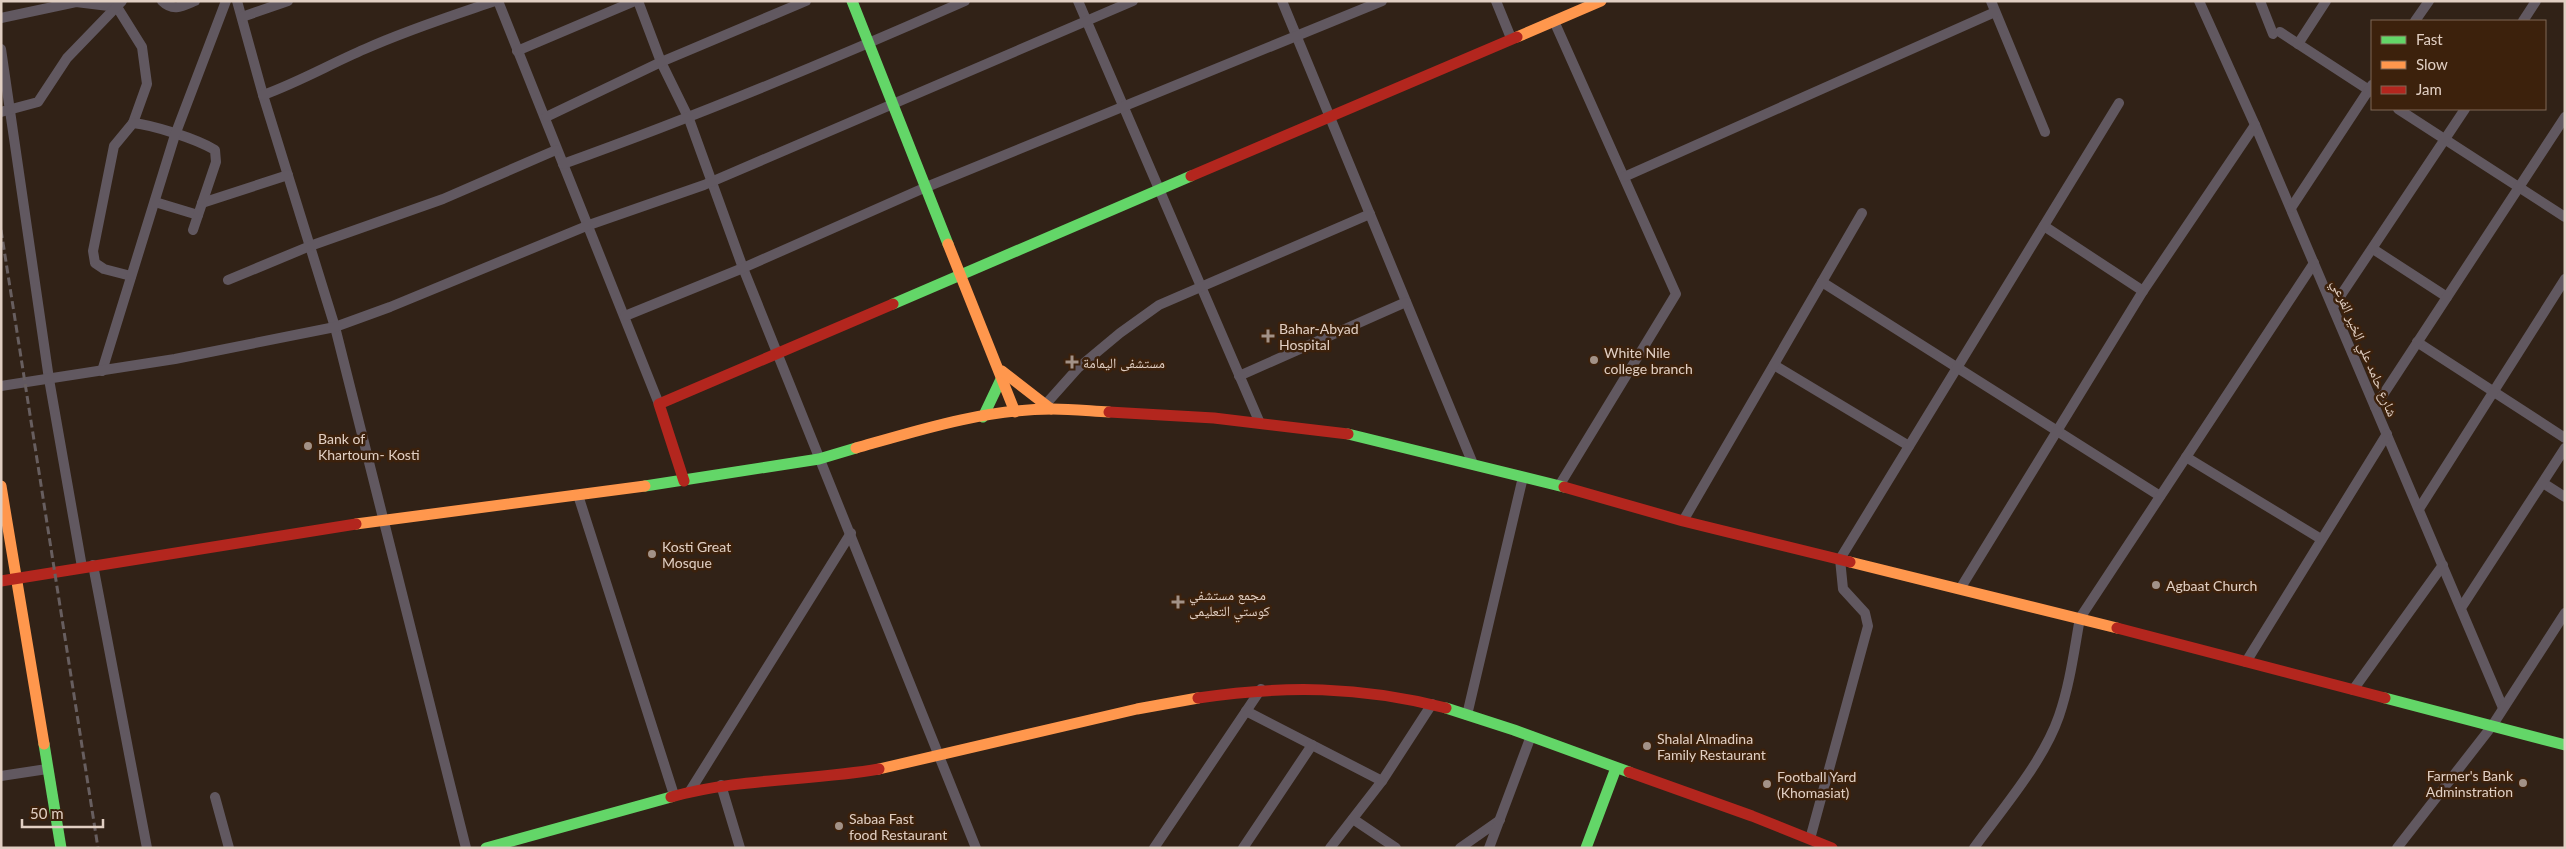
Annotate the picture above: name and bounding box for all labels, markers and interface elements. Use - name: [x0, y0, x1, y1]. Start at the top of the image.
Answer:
- legend: [2371, 20, 2546, 110]
- text: Fast: [2416, 30, 2443, 48]
- text: Slow: [2416, 55, 2448, 73]
- text: Jam: [2416, 80, 2442, 98]
- street label: شارع حامد علي الخير الفرعي: [2325, 277, 2402, 420]
- place label: Bahar-Abyad Hospital: [1279, 320, 1359, 353]
- marker: Bahar-Abyad Hospital: [1261, 329, 1275, 343]
- place label: White Nile college branch: [1604, 344, 1693, 377]
- place label: مستشفى اليمامة: [1083, 354, 1165, 372]
- marker: White Nile college branch: [1588, 354, 1600, 366]
- marker: مستشفى اليمامة: [1065, 355, 1079, 369]
- place label: Bank of Khartoum- Kosti: [318, 430, 420, 463]
- marker: Bank of Khartoum- Kosti: [302, 440, 314, 452]
- place label: Kosti Great Mosque: [662, 538, 731, 571]
- marker: Kosti Great Mosque: [646, 548, 658, 560]
- place label: Agbaat Church: [2166, 577, 2257, 594]
- marker: Agbaat Church: [2150, 579, 2162, 591]
- place label: مجمع مستشفي كوستي التعليمى: [1189, 586, 1270, 622]
- marker: مجمع مستشفي كوستي التعليمى: [1171, 595, 1185, 609]
- place label: Shalal Almadina Family Restaurant: [1657, 730, 1766, 763]
- marker: Shalal Almadina Family Restaurant: [1641, 740, 1653, 752]
- place label: Farmer's Bank Adminstration: [2426, 767, 2514, 800]
- place label: Football Yard (Khomasiat): [1777, 768, 1856, 801]
- marker: Farmer's Bank Adminstration: [2517, 777, 2529, 789]
- marker: Football Yard (Khomasiat): [1761, 778, 1773, 790]
- scale bar: [22, 796, 104, 828]
- text: 50 m: [30, 804, 64, 822]
- place label: Sabaa Fast food Restaurant: [849, 810, 947, 843]
- marker: Sabaa Fast food Restaurant: [833, 820, 845, 832]

